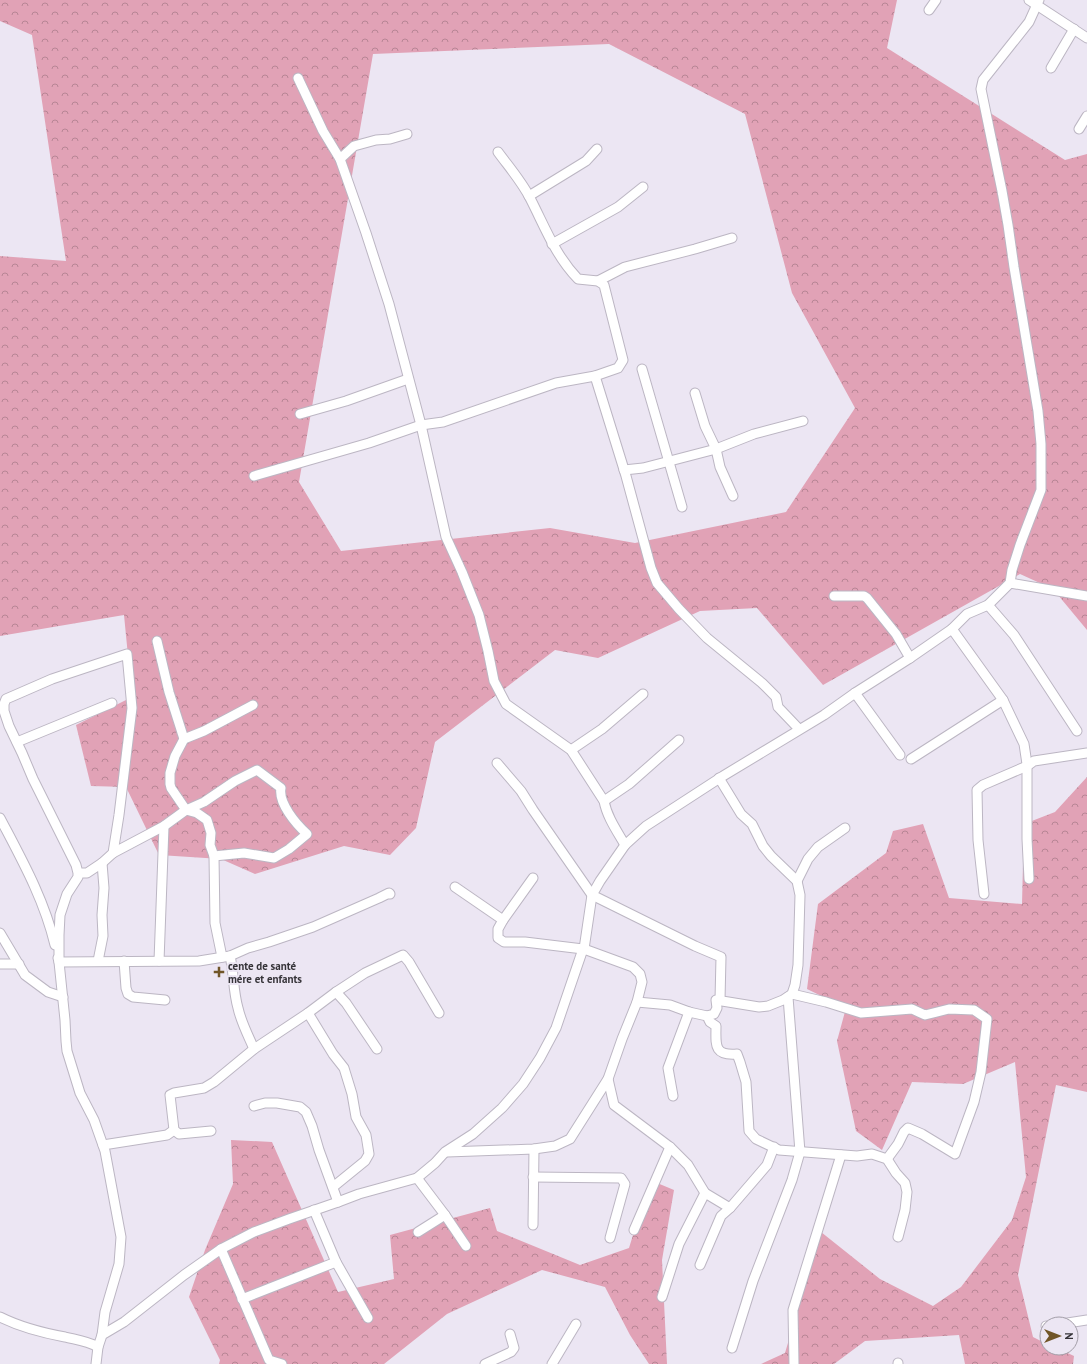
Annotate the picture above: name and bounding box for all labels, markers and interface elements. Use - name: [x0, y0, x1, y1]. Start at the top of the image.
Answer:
- place label: cente de santé mére et enfants: [228, 959, 302, 986]
- marker: cente de santé mére et enfants: [213, 966, 225, 978]
- north arrow: [1039, 1316, 1079, 1356]
- text: N: [1062, 1332, 1076, 1340]

